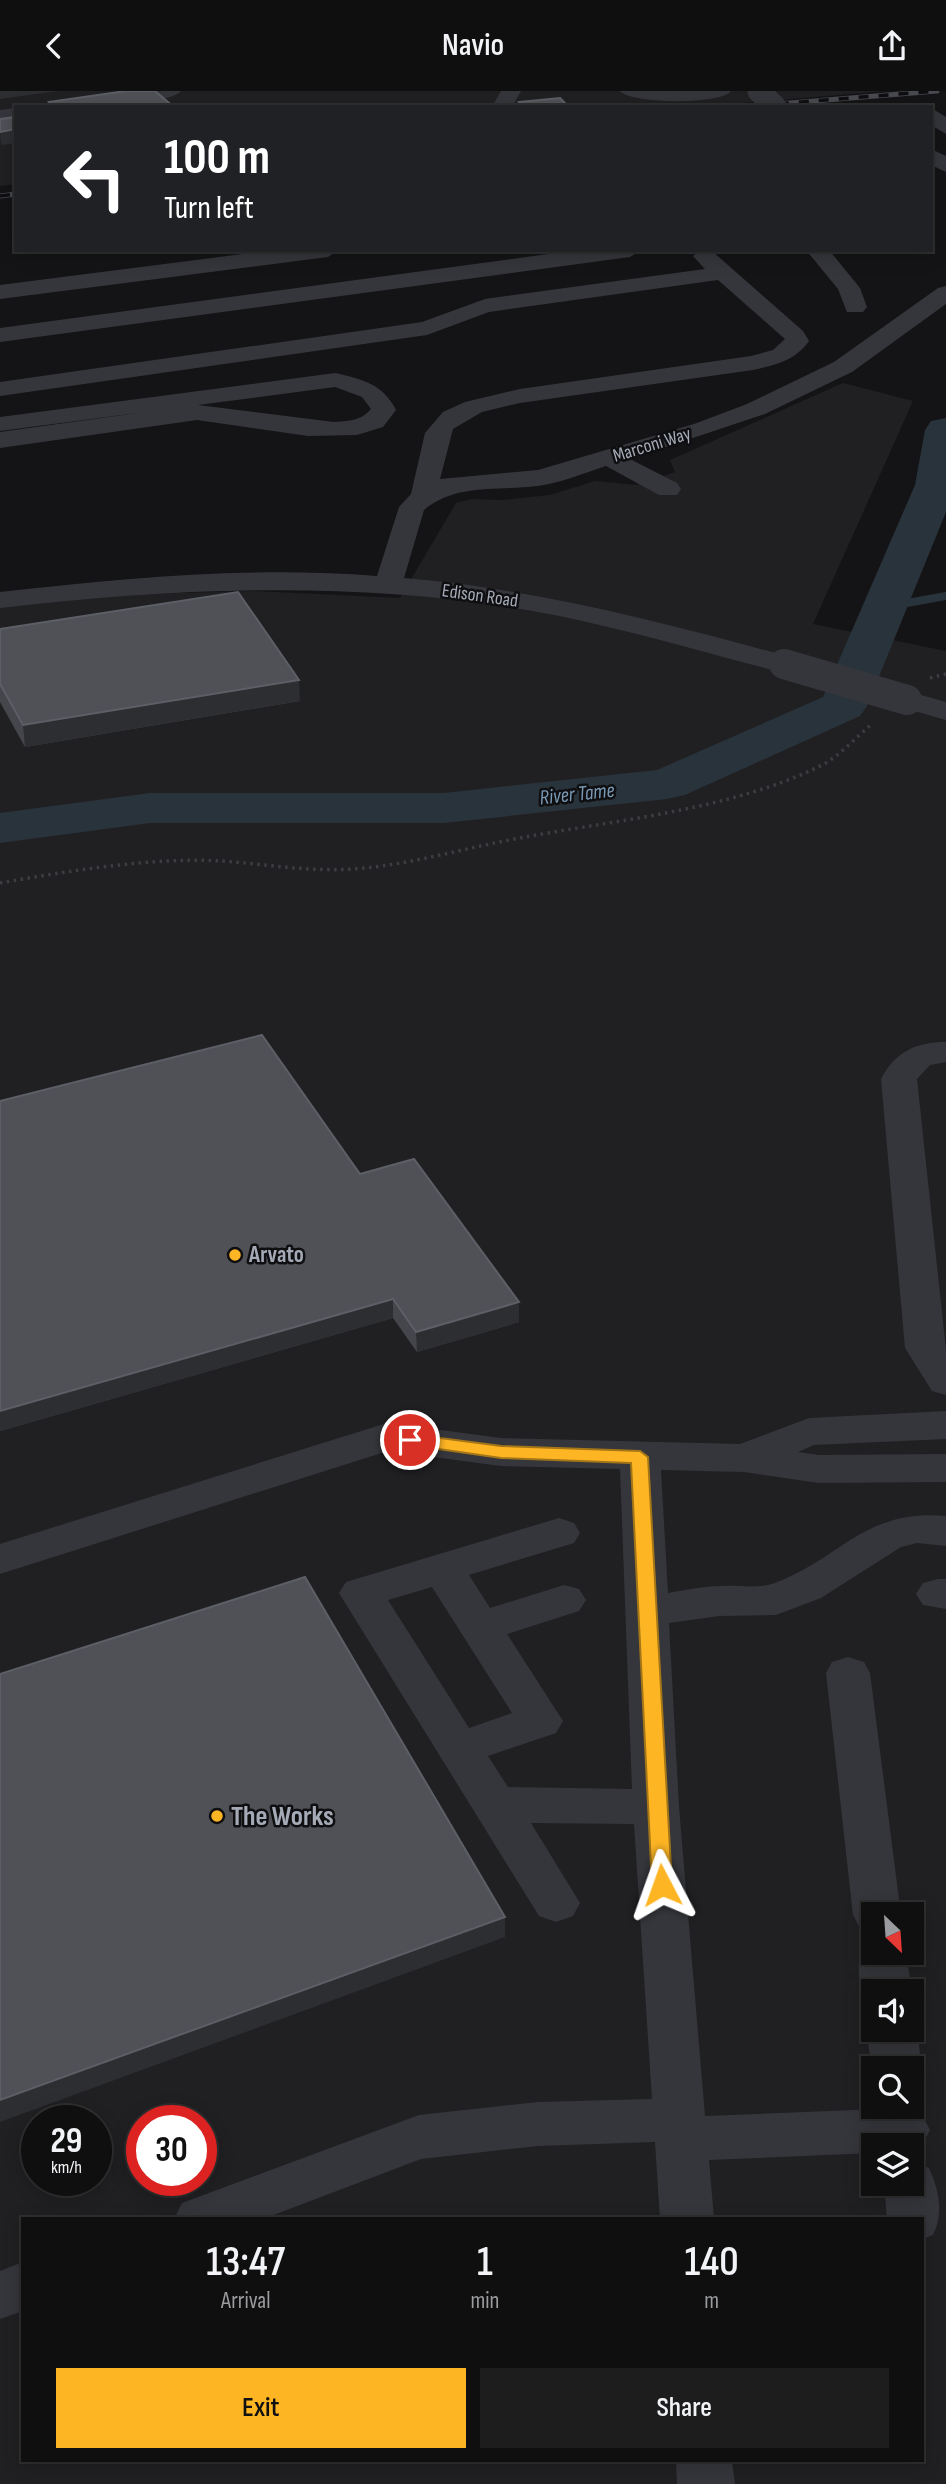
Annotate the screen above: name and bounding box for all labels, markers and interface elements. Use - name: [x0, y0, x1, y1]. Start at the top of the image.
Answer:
- text: Navio: [442, 26, 504, 65]
- icon: back: [35, 27, 73, 65]
- icon: share: [873, 27, 911, 65]
- text: 100 m: [164, 129, 270, 188]
- icon: left: [49, 133, 140, 224]
- text: Turn left: [164, 189, 254, 228]
- street label: Marconi Way: [610, 422, 694, 468]
- street label: Edison Road: [440, 579, 520, 613]
- water label: River Tame: [538, 778, 616, 810]
- place label: Arvato: [248, 1241, 304, 1269]
- marker: Arvato: [227, 1247, 243, 1263]
- pin: [380, 1410, 440, 1470]
- icon: arrive: [391, 1421, 429, 1459]
- place label: The Works: [231, 1800, 334, 1833]
- marker: The Works: [209, 1808, 225, 1824]
- position arrow: [625, 1848, 699, 1922]
- north arrow: [861, 1902, 924, 1965]
- map controls: [861, 1902, 924, 2196]
- button: sound: [861, 1979, 924, 2042]
- button: search: [861, 2056, 924, 2119]
- speed limit sign: 30: [126, 2105, 217, 2196]
- text: 29: [51, 2120, 82, 2163]
- button: layers: [861, 2133, 924, 2196]
- text: km/h: [51, 2157, 82, 2178]
- text: 13:47: [206, 2237, 285, 2288]
- text: 1: [477, 2237, 493, 2288]
- text: 140: [685, 2237, 739, 2288]
- text: Arrival: [221, 2287, 270, 2315]
- text: min: [470, 2287, 499, 2315]
- text: m: [704, 2287, 719, 2315]
- button: Exit: [56, 2368, 466, 2448]
- button: Share: [480, 2368, 889, 2448]

